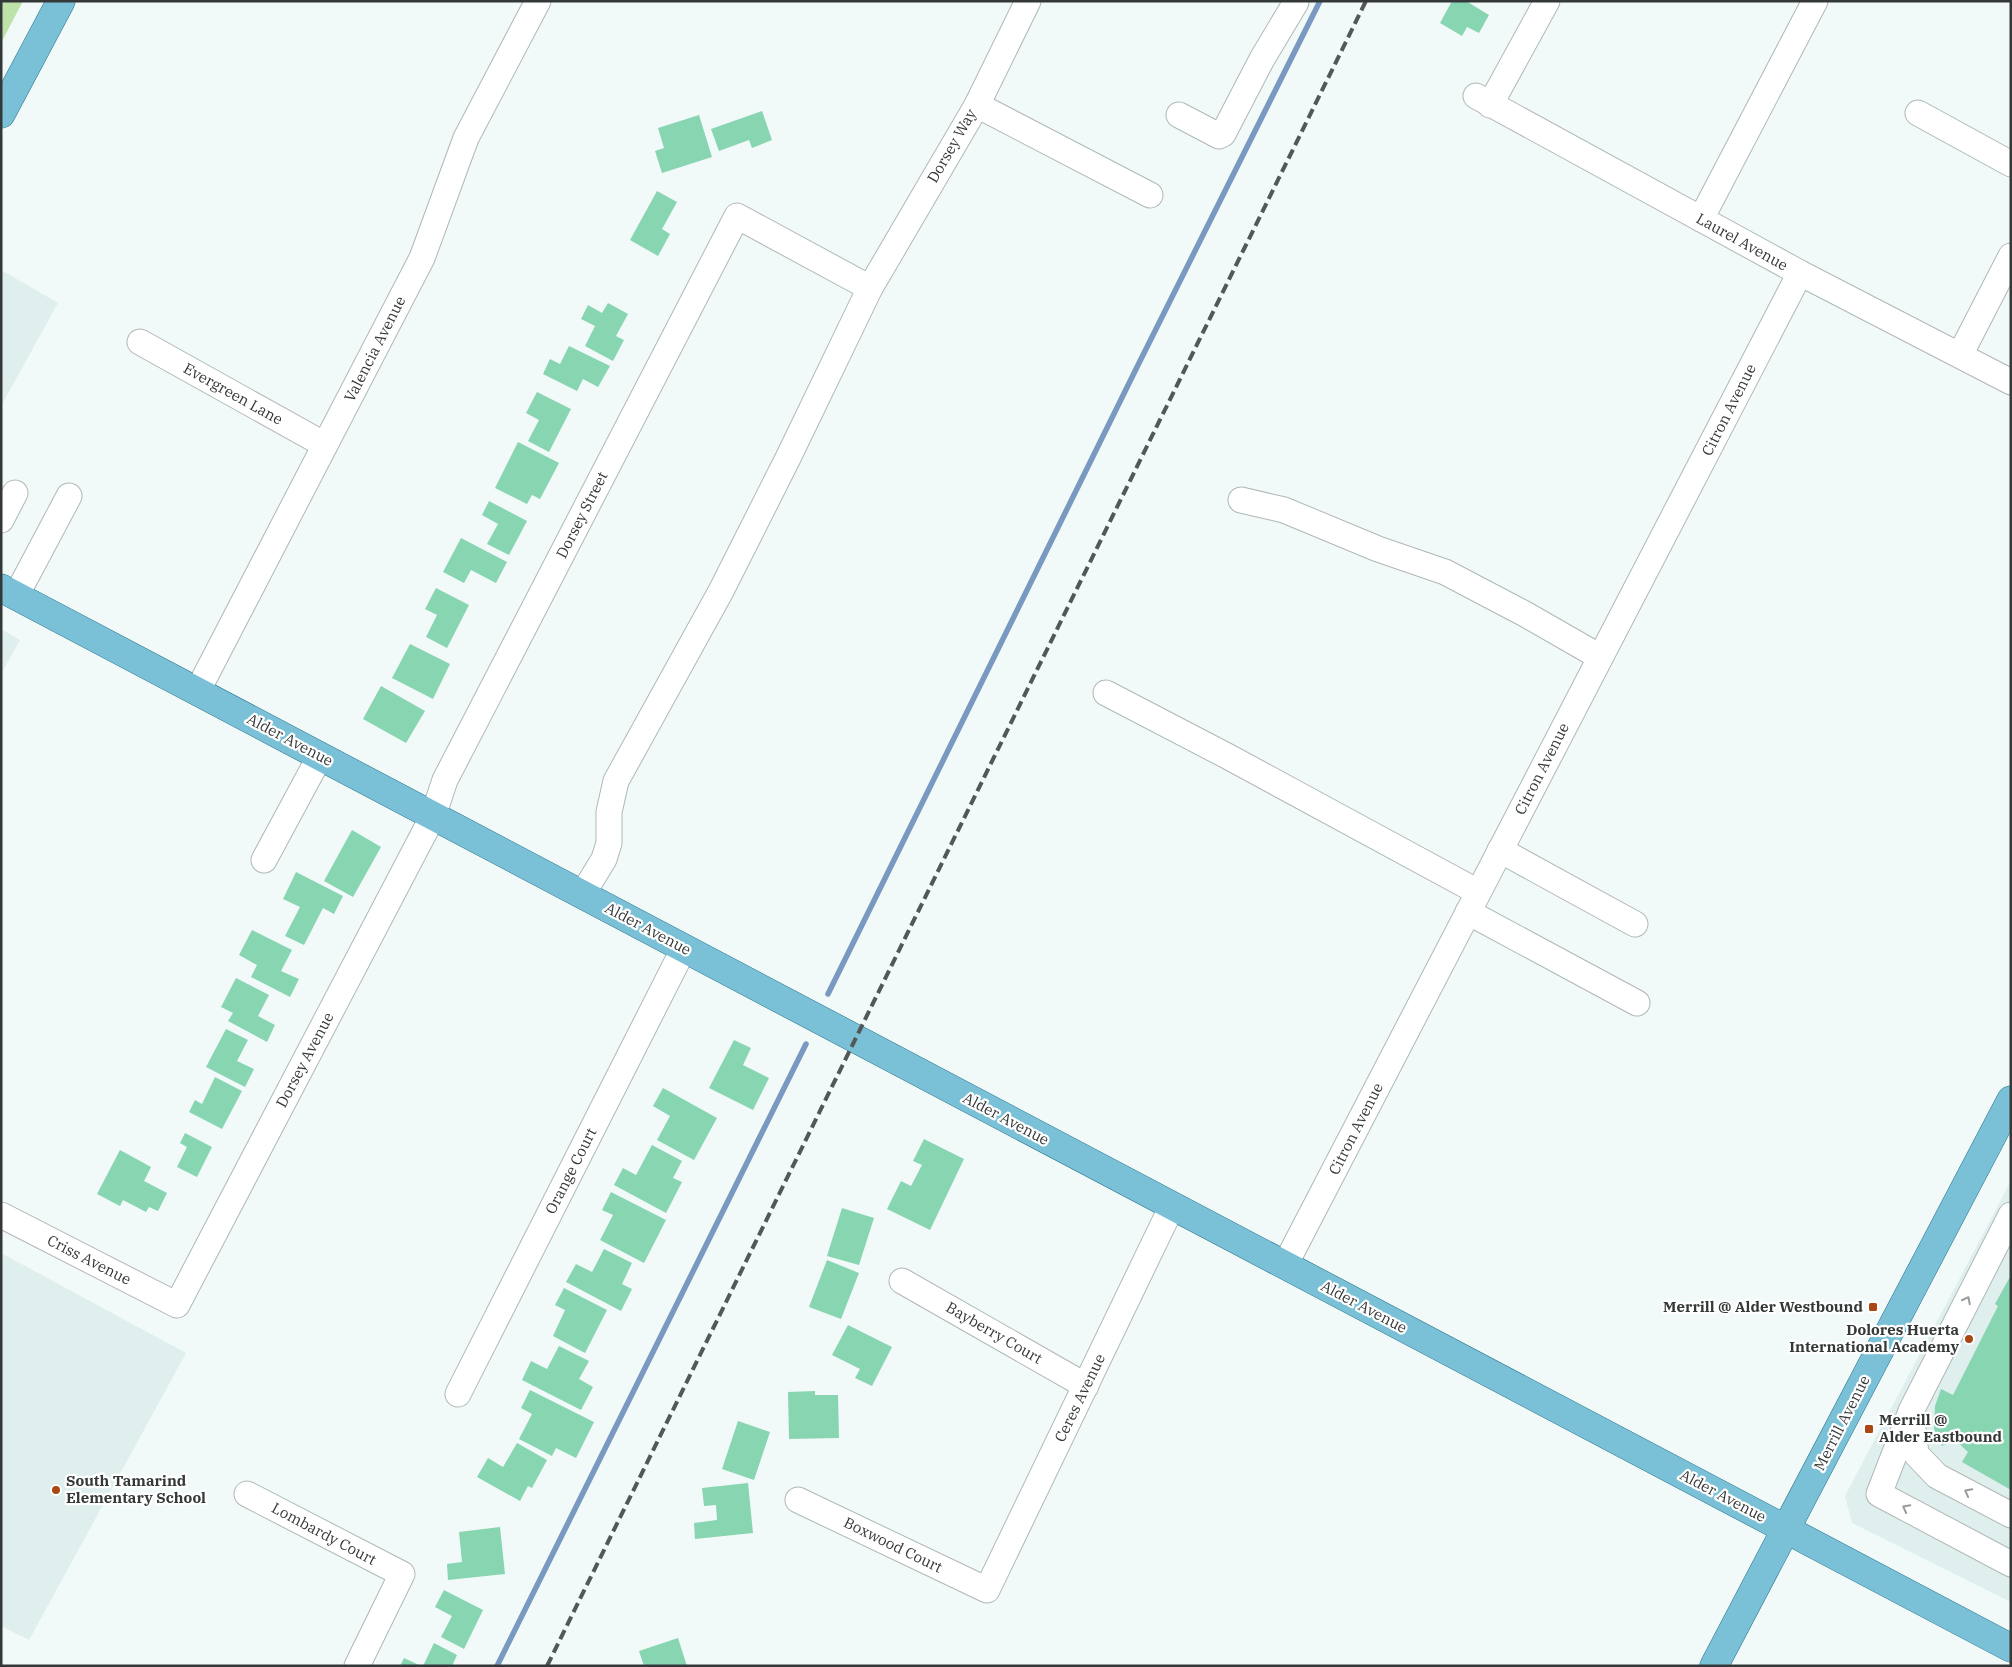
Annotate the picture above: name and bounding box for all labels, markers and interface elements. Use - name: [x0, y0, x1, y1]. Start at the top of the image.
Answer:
- street label: Dorsey Way: [923, 105, 980, 186]
- street label: Laurel Avenue: [1693, 209, 1791, 275]
- street label: Valencia Avenue: [340, 293, 409, 405]
- street label: Evergreen Lane: [180, 358, 286, 429]
- street label: Citron Avenue: [1697, 361, 1760, 459]
- street label: Dorsey Street: [552, 468, 611, 561]
- street label: Alder Avenue: [244, 709, 336, 770]
- street label: Citron Avenue: [1510, 720, 1573, 818]
- street label: Alder Avenue: [602, 898, 694, 959]
- street label: Dorsey Avenue: [271, 1009, 338, 1111]
- street label: Citron Avenue: [1324, 1080, 1387, 1178]
- street label: Alder Avenue: [960, 1088, 1052, 1149]
- street label: Orange Court: [541, 1125, 600, 1217]
- street label: Criss Avenue: [44, 1230, 134, 1289]
- street label: Alder Avenue: [1318, 1276, 1410, 1337]
- one-way arrow: [1961, 1296, 1971, 1305]
- street label: Bayberry Court: [943, 1297, 1046, 1368]
- place label: Merrill @ Alder Westbound: [1663, 1297, 1864, 1316]
- marker: Merrill @ Alder Westbound: [1867, 1301, 1879, 1313]
- place label: Dolores Huerta International Academy: [1789, 1320, 1959, 1356]
- marker: Dolores Huerta International Academy: [1963, 1333, 1975, 1345]
- street label: Ceres Avenue: [1050, 1351, 1109, 1445]
- street label: Merrill Avenue: [1809, 1372, 1874, 1474]
- place label: Merrill @ Alder Eastbound: [1879, 1410, 2003, 1446]
- marker: Merrill @ Alder Eastbound: [1863, 1423, 1875, 1435]
- street label: Alder Avenue: [1677, 1465, 1769, 1526]
- place label: South Tamarind Elementary School: [66, 1471, 206, 1507]
- marker: South Tamarind Elementary School: [50, 1484, 62, 1496]
- one-way arrow: [1964, 1488, 1973, 1498]
- street label: Lombardy Court: [269, 1498, 380, 1569]
- one-way arrow: [1902, 1504, 1911, 1514]
- street label: Boxwood Court: [841, 1512, 946, 1577]

